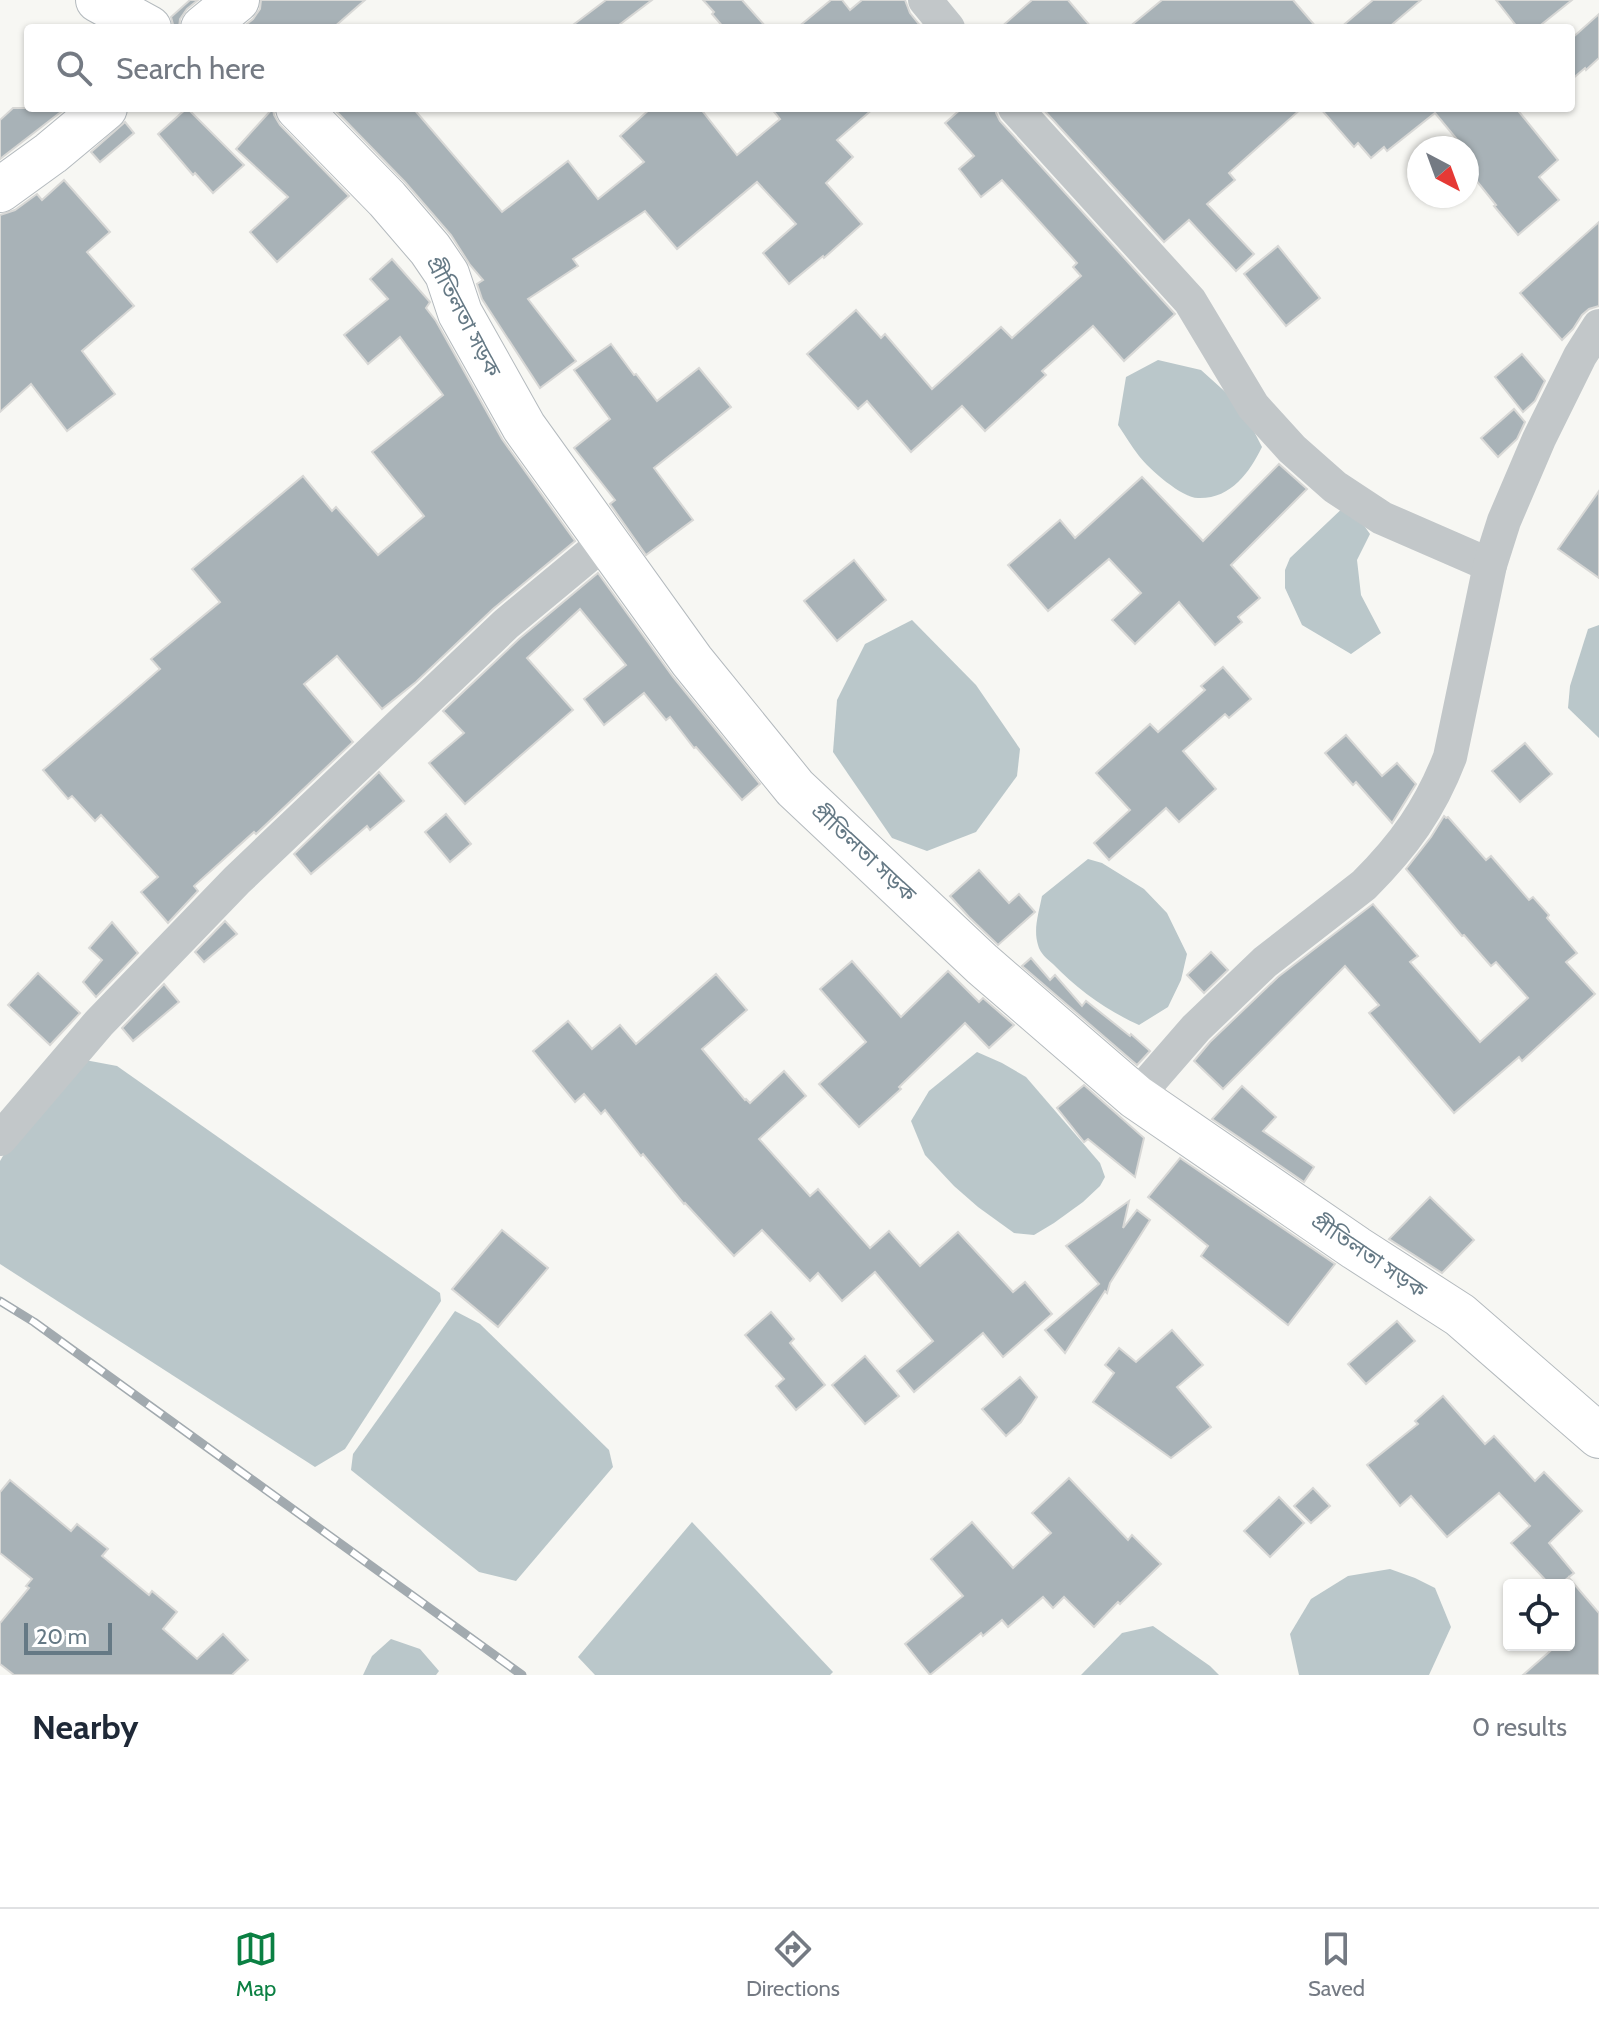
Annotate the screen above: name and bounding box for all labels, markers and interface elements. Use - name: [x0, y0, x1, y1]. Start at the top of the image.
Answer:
- search box: [24, 24, 1575, 112]
- icon: search: [52, 46, 96, 90]
- text: Search here: [116, 50, 265, 87]
- north arrow: [1407, 136, 1479, 208]
- street label: প্রীতিলতা সড়ক: [420, 251, 507, 382]
- street label: প্রীতিলতা সড়ক: [806, 797, 922, 908]
- street label: প্রীতিলতা সড়ক: [1306, 1207, 1432, 1304]
- map controls: [1503, 1579, 1575, 1651]
- button: locate: [1503, 1579, 1575, 1651]
- scale bar: [24, 1619, 112, 1655]
- text: 20 m: [36, 1623, 87, 1650]
- text: Nearby: [32, 1706, 139, 1748]
- text: 0 results: [1472, 1711, 1567, 1743]
- tab: Map: [234, 1927, 278, 2002]
- tab: Directions: [746, 1927, 840, 2002]
- tab: Saved: [1308, 1927, 1365, 2002]

